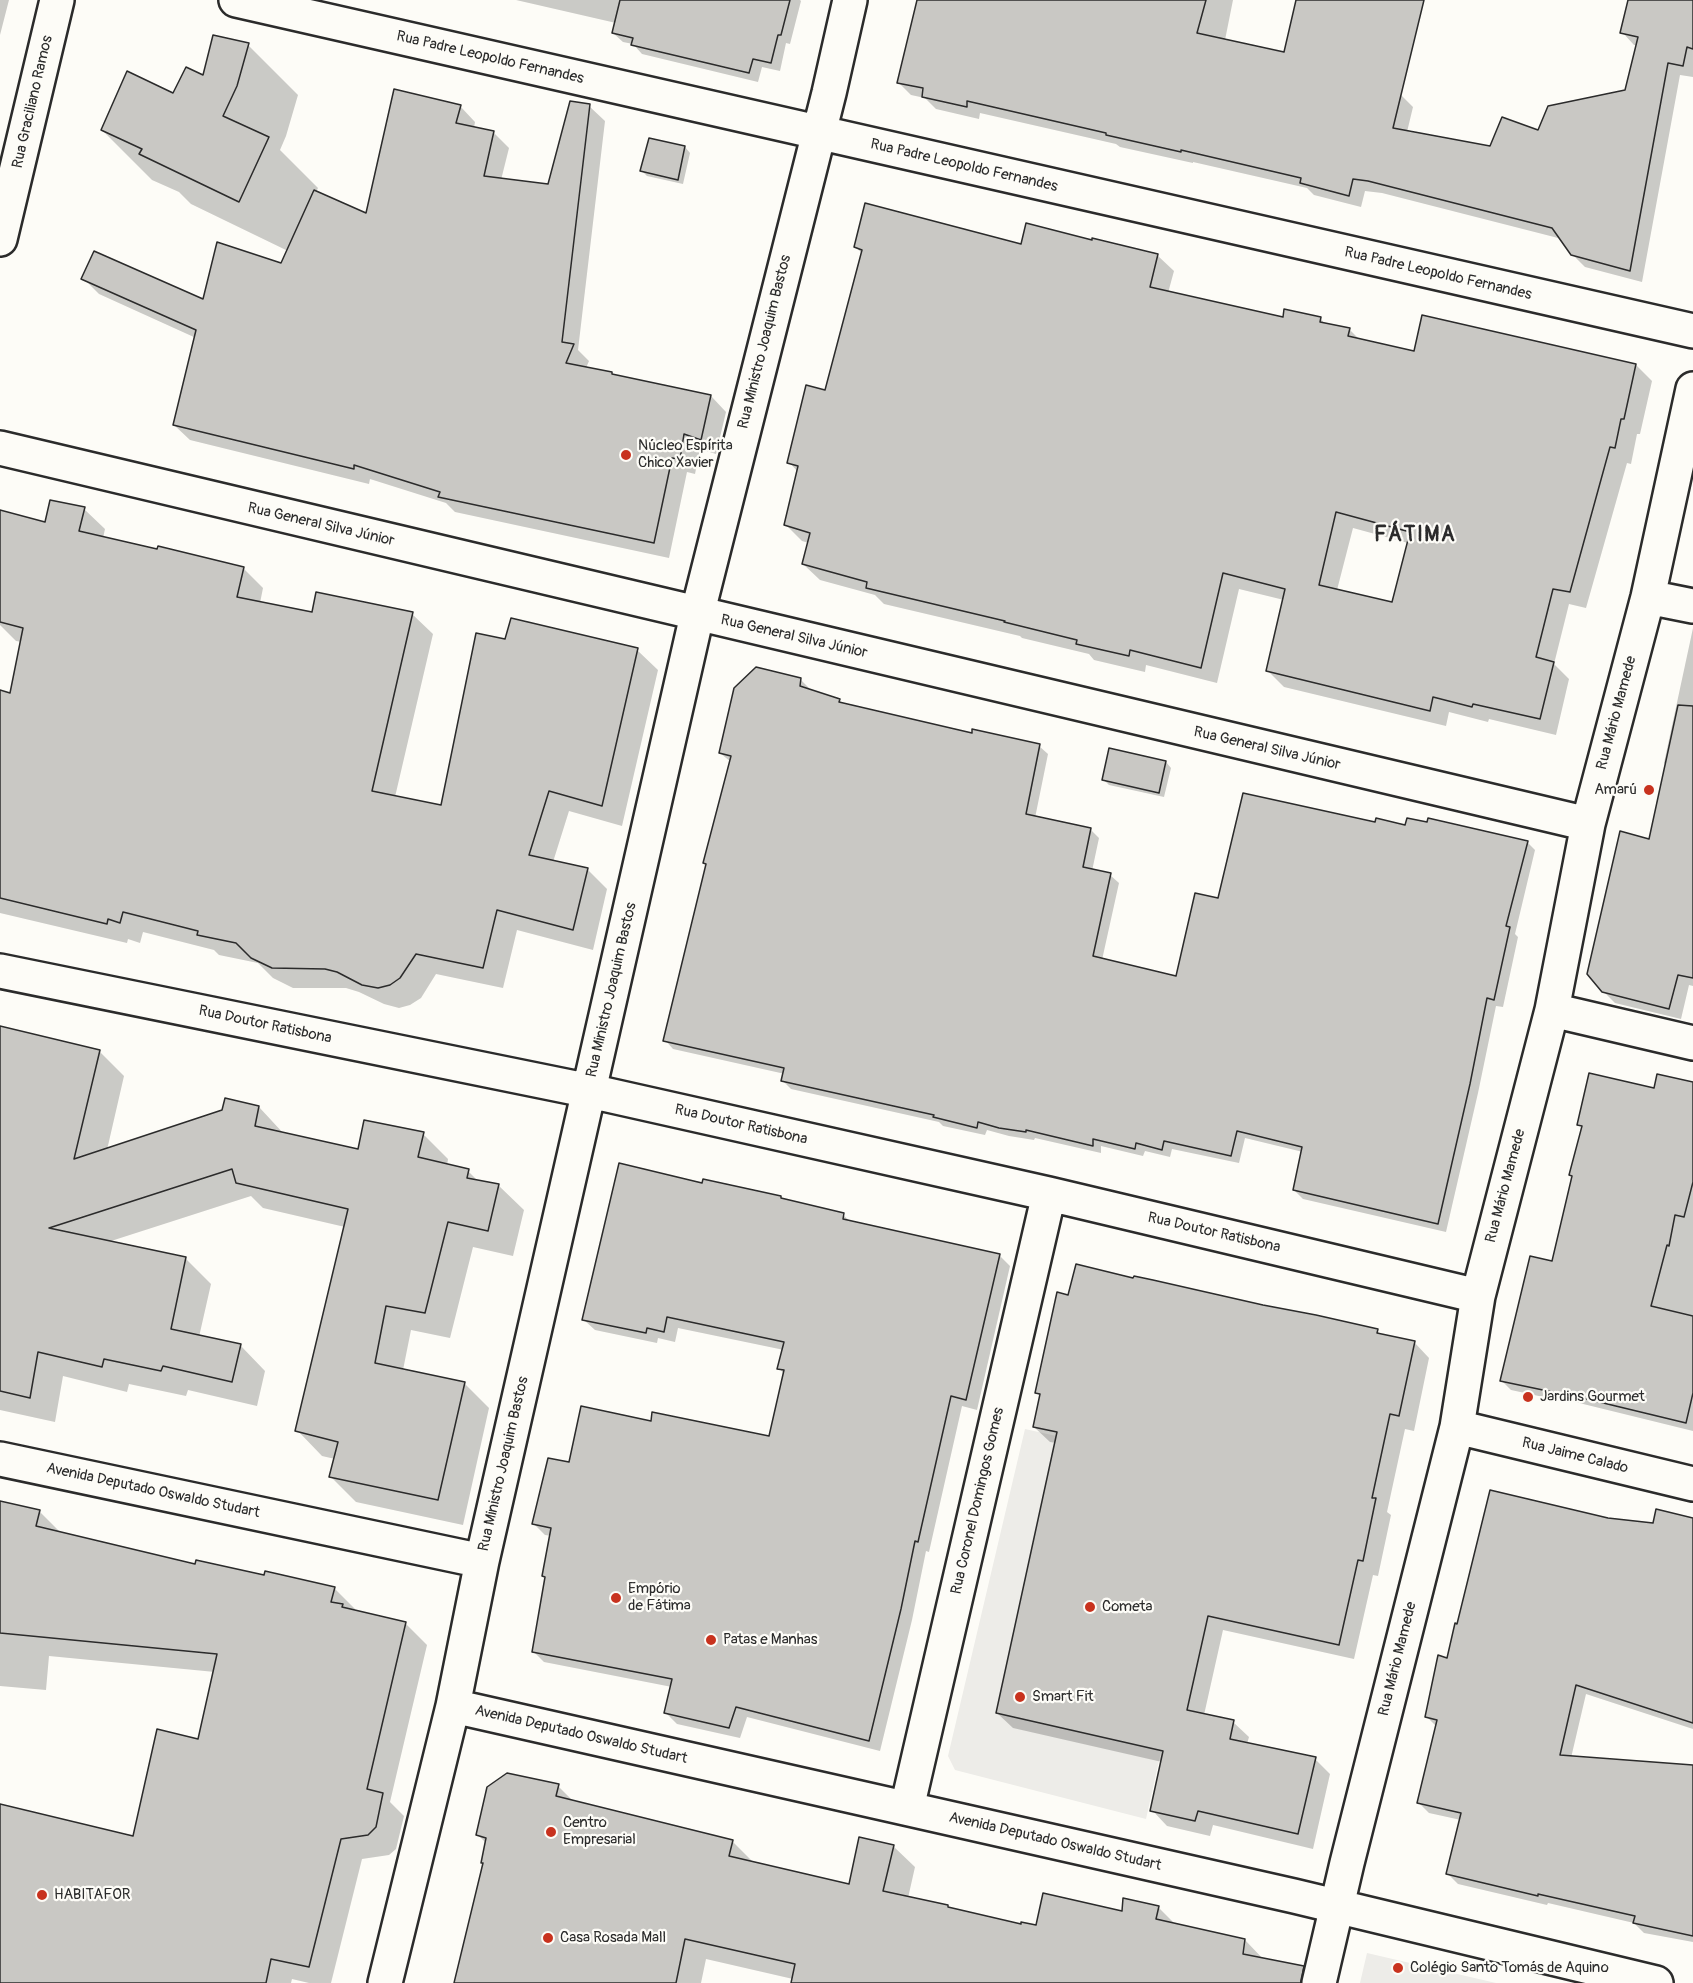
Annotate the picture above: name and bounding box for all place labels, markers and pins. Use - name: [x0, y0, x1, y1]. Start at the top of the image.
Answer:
- place label: Núcleo Espírita Chico Xavier: [638, 437, 733, 472]
- marker: Núcleo Espírita Chico Xavier: [619, 448, 633, 462]
- place label: Amarú: [1594, 781, 1637, 799]
- marker: Amarú: [1642, 783, 1656, 797]
- place label: Jardins Gourmet: [1540, 1388, 1645, 1406]
- marker: Jardins Gourmet: [1521, 1390, 1535, 1404]
- place label: Empório de Fátima: [628, 1580, 691, 1615]
- marker: Empório de Fátima: [609, 1591, 623, 1605]
- place label: Cometa: [1102, 1598, 1153, 1616]
- marker: Cometa: [1083, 1600, 1097, 1614]
- place label: Patas e Manhas: [723, 1631, 817, 1649]
- marker: Patas e Manhas: [704, 1633, 718, 1647]
- place label: Smart Fit: [1032, 1688, 1093, 1706]
- marker: Smart Fit: [1013, 1690, 1027, 1704]
- place label: Centro Empresarial: [563, 1814, 636, 1849]
- marker: Centro Empresarial: [544, 1825, 558, 1839]
- place label: HABITAFOR: [54, 1886, 130, 1904]
- marker: HABITAFOR: [35, 1888, 49, 1902]
- place label: Casa Rosada Mall: [560, 1929, 666, 1947]
- marker: Casa Rosada Mall: [541, 1931, 555, 1945]
- place label: Colégio Santo Tomás de Aquino: [1410, 1959, 1609, 1977]
- marker: Colégio Santo Tomás de Aquino: [1391, 1961, 1405, 1975]

